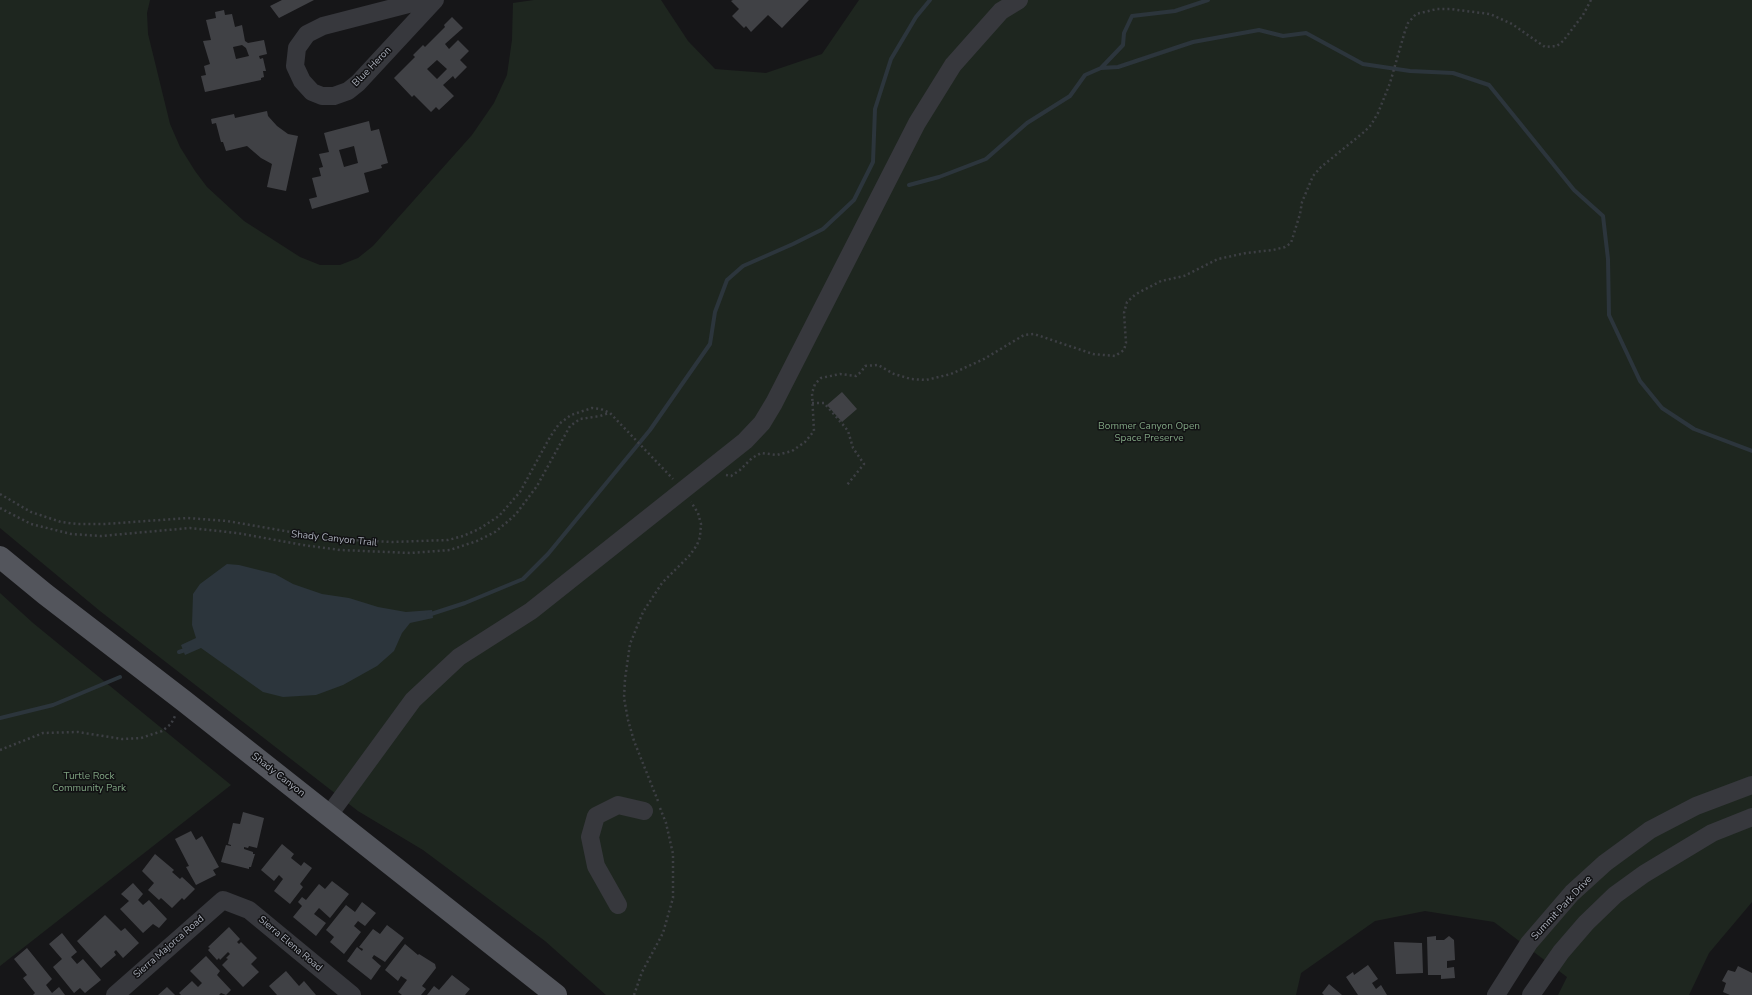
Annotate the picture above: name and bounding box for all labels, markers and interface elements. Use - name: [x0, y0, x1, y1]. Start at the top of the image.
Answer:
- street label: Blue Heron: [350, 45, 394, 89]
- park label: Bommer Canyon Open Space Preserve: [1098, 421, 1200, 444]
- street label: Shady Canyon Trail: [290, 529, 378, 549]
- street label: Shady Canyon: [249, 750, 307, 800]
- park label: Turtle Rock Community Park: [52, 771, 126, 794]
- street label: Summit Park Drive: [1529, 873, 1595, 943]
- street label: Sierra Majorca Road: [131, 913, 207, 981]
- street label: Sierra Elena Road: [256, 914, 324, 974]

